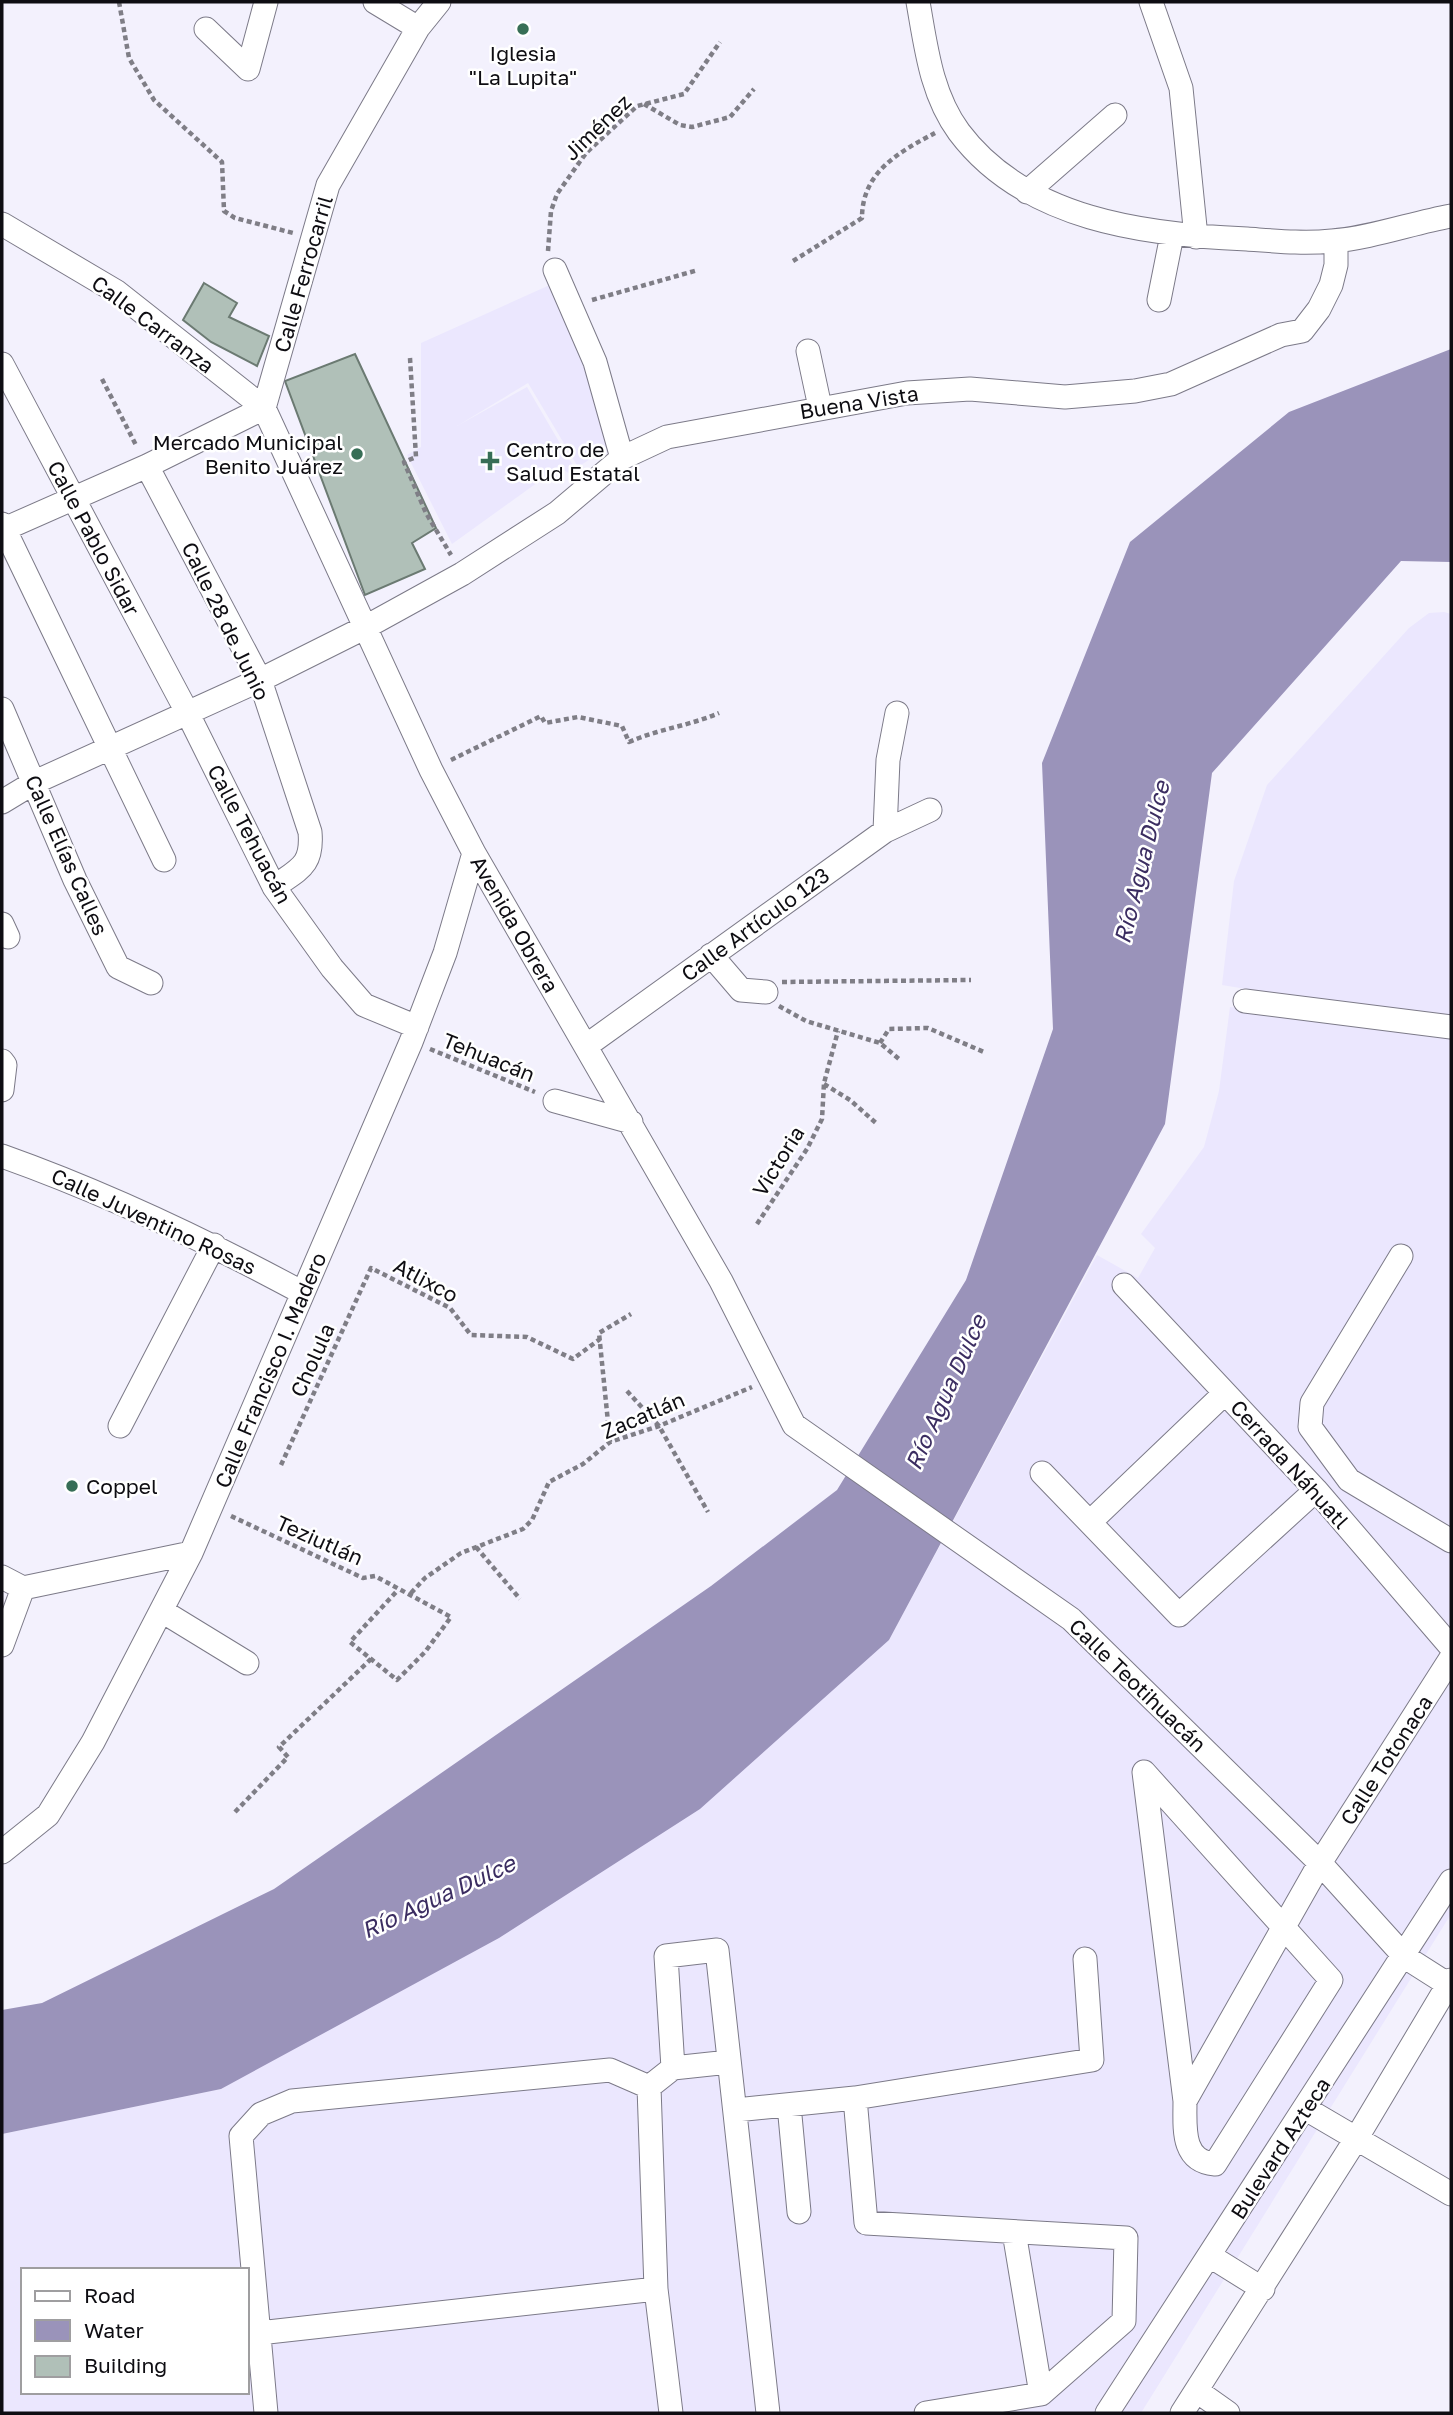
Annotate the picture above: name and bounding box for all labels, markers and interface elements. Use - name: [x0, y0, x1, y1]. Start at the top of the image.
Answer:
- marker: Iglesia "La Lupita": [515, 21, 531, 37]
- place label: Iglesia "La Lupita": [469, 40, 577, 90]
- street label: Jiménez: [558, 89, 636, 165]
- street label: Calle Ferrocarril: [268, 193, 338, 355]
- street label: Calle Carranza: [87, 270, 219, 378]
- street label: Buena Vista: [798, 380, 920, 424]
- place label: Mercado Municipal Benito Juárez: [153, 429, 343, 479]
- place label: Centro de Salud Estatal: [506, 436, 640, 486]
- marker: Mercado Municipal Benito Juárez: [349, 446, 365, 462]
- marker: Centro de Salud Estatal: [480, 451, 500, 471]
- street label: Calle Pablo Sidar: [42, 456, 146, 620]
- street label: Calle 28 de Junio: [176, 538, 276, 704]
- street label: Calle Tehuacán: [202, 760, 298, 908]
- street label: Calle Elías Calles: [20, 771, 114, 939]
- water label: Río Agua Dulce: [1107, 776, 1175, 946]
- street label: Avenida Obrera: [465, 851, 565, 997]
- street label: Calle Artículo 123: [676, 862, 834, 986]
- street label: Tehuacán: [439, 1027, 539, 1087]
- street label: Victoria: [746, 1121, 810, 1201]
- street label: Calle Juventino Rosas: [47, 1162, 261, 1280]
- street label: Calle Francisco I. Madero: [209, 1248, 331, 1492]
- street label: Atlixco: [389, 1252, 463, 1308]
- water label: Río Agua Dulce: [898, 1309, 992, 1474]
- street label: Cholula: [284, 1319, 340, 1401]
- street label: Zacatlán: [598, 1386, 688, 1444]
- street label: Cerrada Náhuatl: [1225, 1394, 1355, 1534]
- place label: Coppel: [86, 1473, 158, 1499]
- marker: Coppel: [64, 1478, 80, 1494]
- street label: Teziutlán: [273, 1509, 367, 1571]
- street label: Calle Teotihuacán: [1064, 1613, 1212, 1757]
- street label: Calle Totonaca: [1334, 1690, 1438, 1830]
- water label: Río Agua Dulce: [357, 1847, 521, 1944]
- street label: Bulevard Azteca: [1225, 2072, 1335, 2224]
- legend: [21, 2268, 248, 2394]
- text: Road: [84, 2282, 135, 2308]
- text: Water: [84, 2317, 144, 2343]
- text: Building: [84, 2352, 167, 2378]

